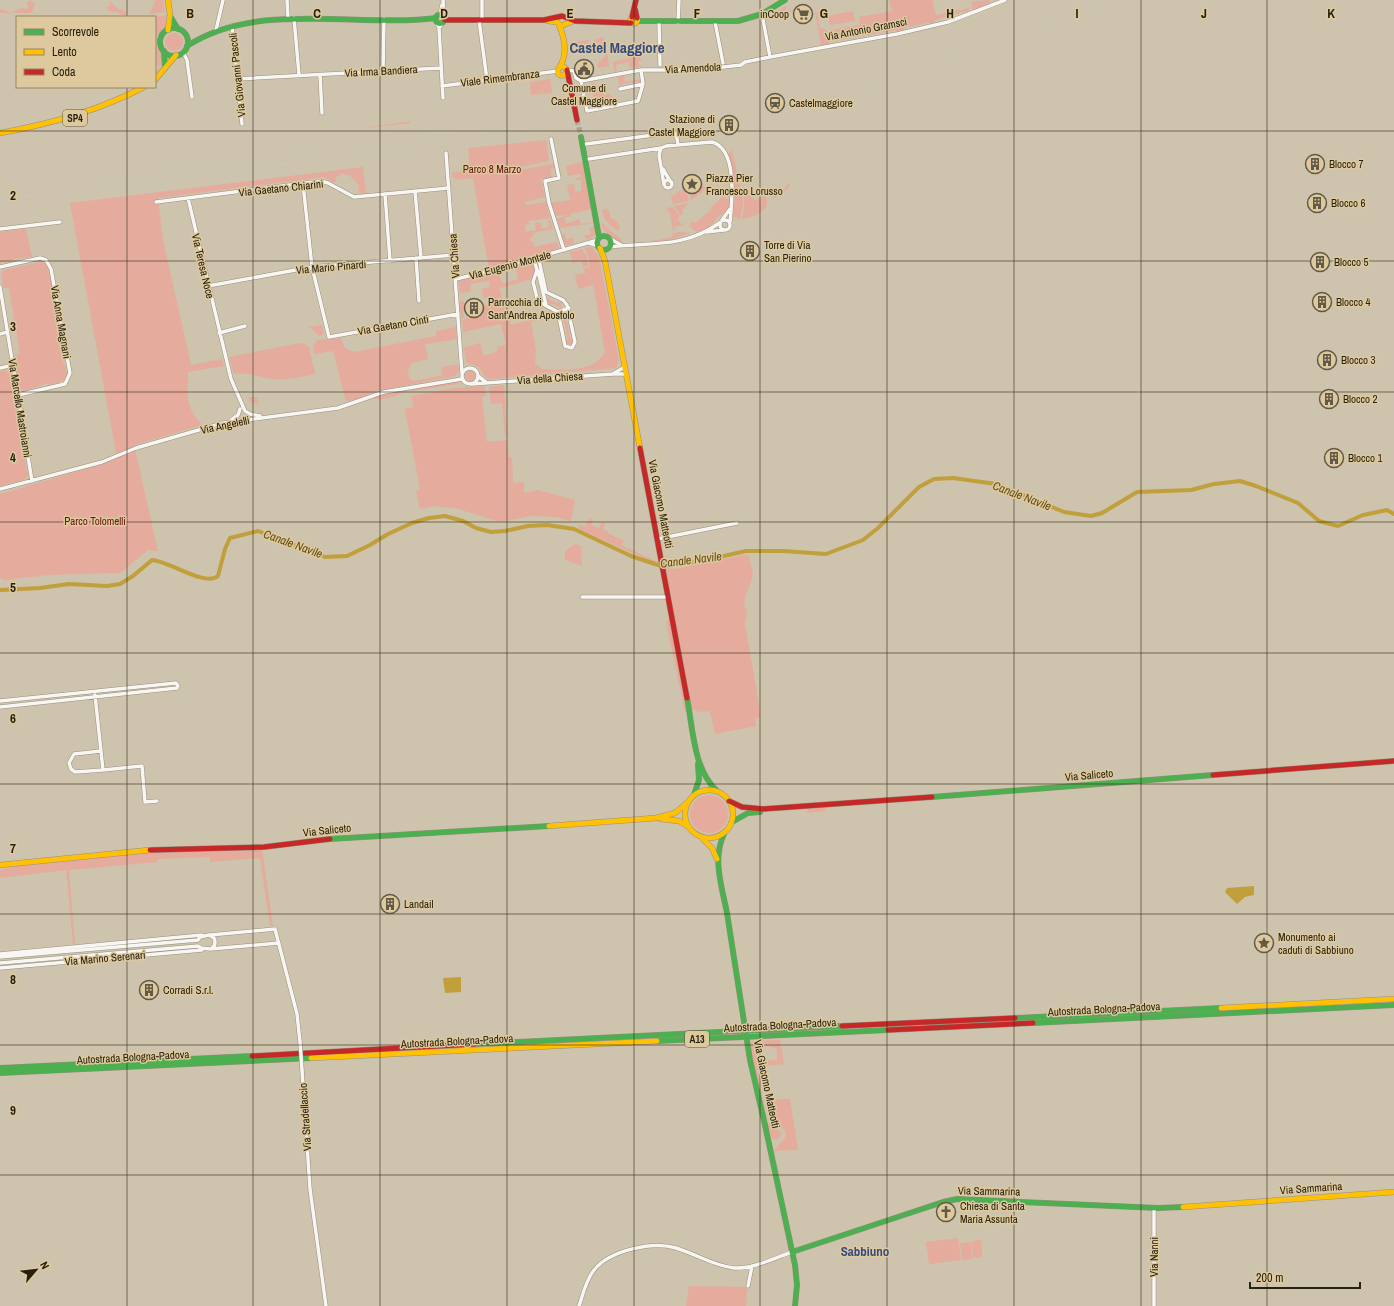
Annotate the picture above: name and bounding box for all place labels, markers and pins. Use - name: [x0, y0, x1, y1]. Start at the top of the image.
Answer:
- supermarket icon: inCoop: [792, 3, 814, 25]
- place label: inCoop: [760, 7, 789, 21]
- public building icon: Comune di Castel Maggiore: [573, 58, 595, 80]
- place label: Comune di Castel Maggiore: [551, 81, 617, 108]
- station icon: Castelmaggiore: [764, 92, 786, 114]
- place label: Castelmaggiore: [789, 96, 853, 110]
- place label: Stazione di Castel Maggiore: [649, 112, 715, 139]
- building icon: Stazione di Castel Maggiore: [718, 114, 740, 136]
- building icon: Blocco 7: [1304, 153, 1326, 175]
- place label: Blocco 7: [1329, 157, 1364, 171]
- place label: Piazza Pier Francesco Lorusso: [706, 171, 783, 198]
- place icon: Piazza Pier Francesco Lorusso: [681, 173, 703, 195]
- building icon: Blocco 6: [1306, 192, 1328, 214]
- place label: Blocco 6: [1331, 196, 1366, 210]
- place label: Torre di Via San Pierino: [764, 238, 812, 265]
- building icon: Torre di Via San Pierino: [739, 240, 761, 262]
- building icon: Blocco 5: [1309, 251, 1331, 273]
- place label: Blocco 5: [1334, 255, 1369, 269]
- building icon: Blocco 4: [1311, 291, 1333, 313]
- place label: Parrocchia di Sant'Andrea Apostolo: [488, 295, 574, 322]
- place label: Blocco 4: [1336, 295, 1371, 309]
- building icon: Parrocchia di Sant'Andrea Apostolo: [463, 297, 485, 319]
- building icon: Blocco 3: [1316, 349, 1338, 371]
- place label: Blocco 3: [1341, 353, 1376, 367]
- building icon: Blocco 2: [1318, 388, 1340, 410]
- place label: Blocco 2: [1343, 392, 1378, 406]
- building icon: Blocco 1: [1323, 447, 1345, 469]
- place label: Blocco 1: [1348, 451, 1383, 465]
- building icon: Landail: [379, 893, 401, 915]
- place label: Landail: [404, 897, 434, 911]
- place label: Monumento ai caduti di Sabbiuno: [1278, 930, 1354, 957]
- place icon: Monumento ai caduti di Sabbiuno: [1253, 932, 1275, 954]
- building icon: Corradi S.r.l.: [138, 979, 160, 1001]
- place label: Corradi S.r.l.: [163, 983, 214, 997]
- place label: Chiesa di Santa Maria Assunta: [960, 1199, 1025, 1226]
- church icon: Chiesa di Santa Maria Assunta: [935, 1201, 957, 1223]

